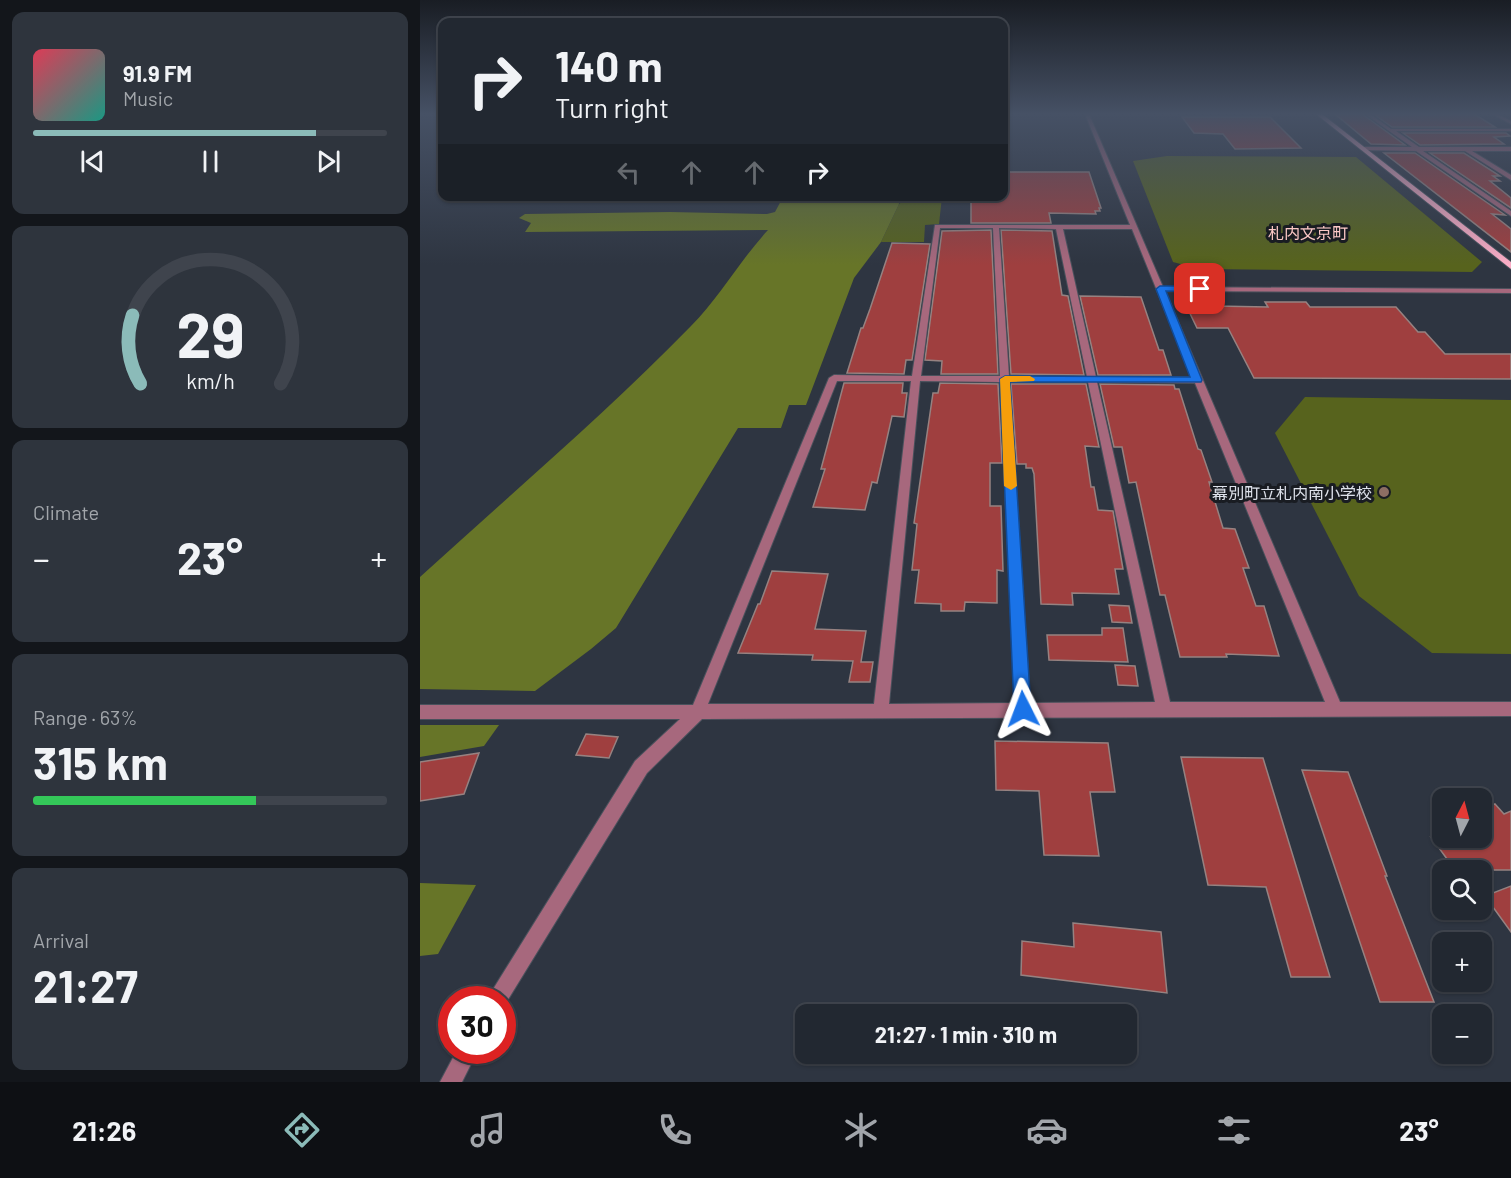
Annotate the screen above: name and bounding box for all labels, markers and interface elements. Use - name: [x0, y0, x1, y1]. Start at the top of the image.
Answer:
- text: 140 m: [555, 40, 663, 90]
- icon: right: [456, 42, 534, 120]
- text: 91.9 FM: [123, 60, 192, 86]
- text: Music: [123, 86, 173, 110]
- text: Turn right: [555, 91, 669, 123]
- icon: previous: [76, 145, 109, 178]
- icon: pause: [194, 145, 227, 178]
- icon: next: [312, 145, 345, 178]
- icon: left: [612, 156, 645, 189]
- icon: ahead: [675, 156, 708, 189]
- icon: ahead: [738, 156, 771, 189]
- icon: right: [801, 156, 834, 189]
- district label: 札内文京町: [1268, 223, 1348, 242]
- pin: [1174, 263, 1225, 314]
- icon: arrive: [1183, 272, 1216, 305]
- text: 29: [176, 296, 244, 370]
- text: km/h: [186, 368, 234, 393]
- place label: 幕別町立札内南小学校: [1212, 483, 1372, 502]
- marker: 幕別町立札内南小学校: [1377, 485, 1391, 499]
- text: Climate: [33, 500, 99, 524]
- text: 23°: [177, 530, 243, 584]
- text: −: [33, 538, 50, 578]
- text: +: [370, 538, 387, 578]
- position arrow: [991, 677, 1055, 741]
- text: Range · 63%: [33, 705, 137, 729]
- text: 315 km: [33, 735, 168, 789]
- north arrow: [1432, 788, 1492, 848]
- map controls: [1432, 788, 1492, 1064]
- button: search: [1432, 860, 1492, 920]
- text: Arrival: [33, 928, 89, 952]
- button: +: [1432, 932, 1492, 992]
- text: 21:27: [33, 958, 138, 1012]
- speed limit sign: 30: [438, 986, 516, 1064]
- button: −: [1432, 1004, 1492, 1064]
- text: 21:27 · 1 min · 310 m: [875, 1021, 1057, 1047]
- icon: directions: [281, 1109, 323, 1151]
- icon: music: [467, 1109, 509, 1151]
- icon: phone: [654, 1109, 696, 1151]
- icon: climate: [840, 1109, 882, 1151]
- icon: car: [1026, 1109, 1068, 1151]
- icon: filters: [1213, 1109, 1255, 1151]
- text: 21:26: [72, 1114, 136, 1146]
- text: 23°: [1399, 1114, 1439, 1146]

